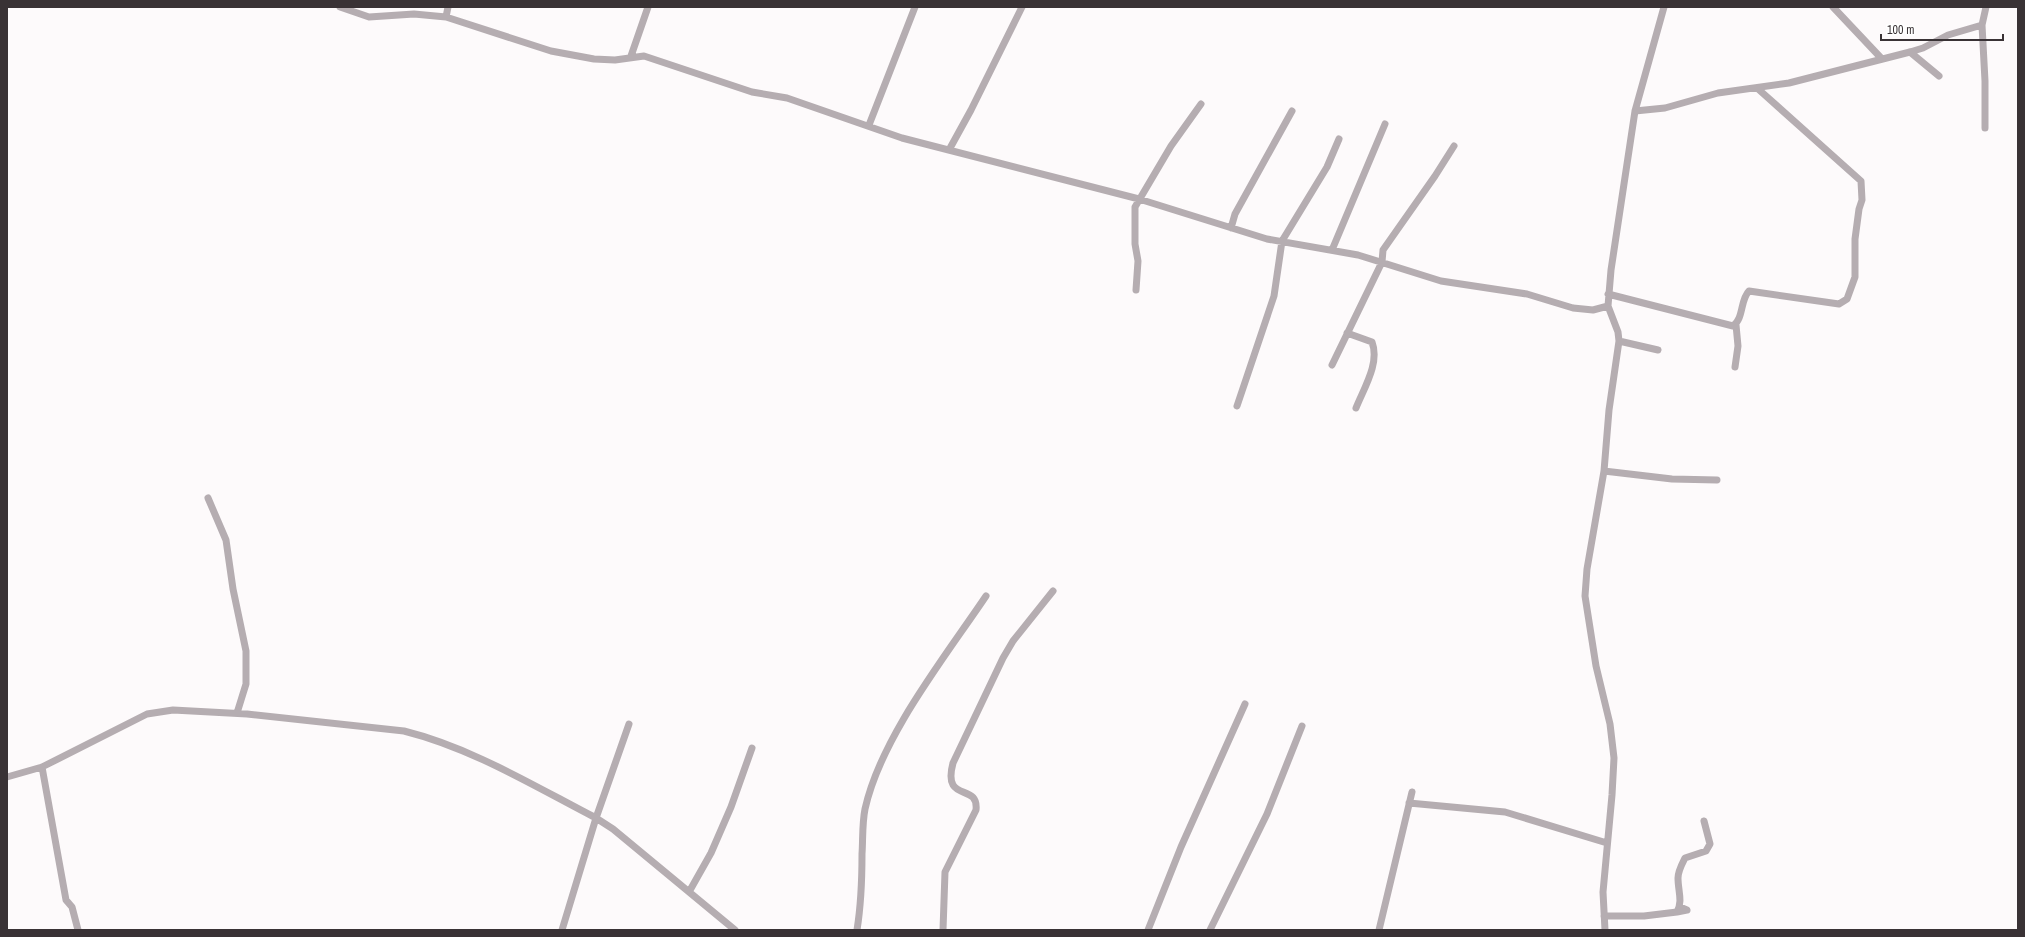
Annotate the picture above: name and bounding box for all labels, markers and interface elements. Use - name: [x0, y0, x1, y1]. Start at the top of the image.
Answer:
- scale bar: [1881, 16, 2003, 42]
- text: 100 m: [1887, 22, 1914, 38]

